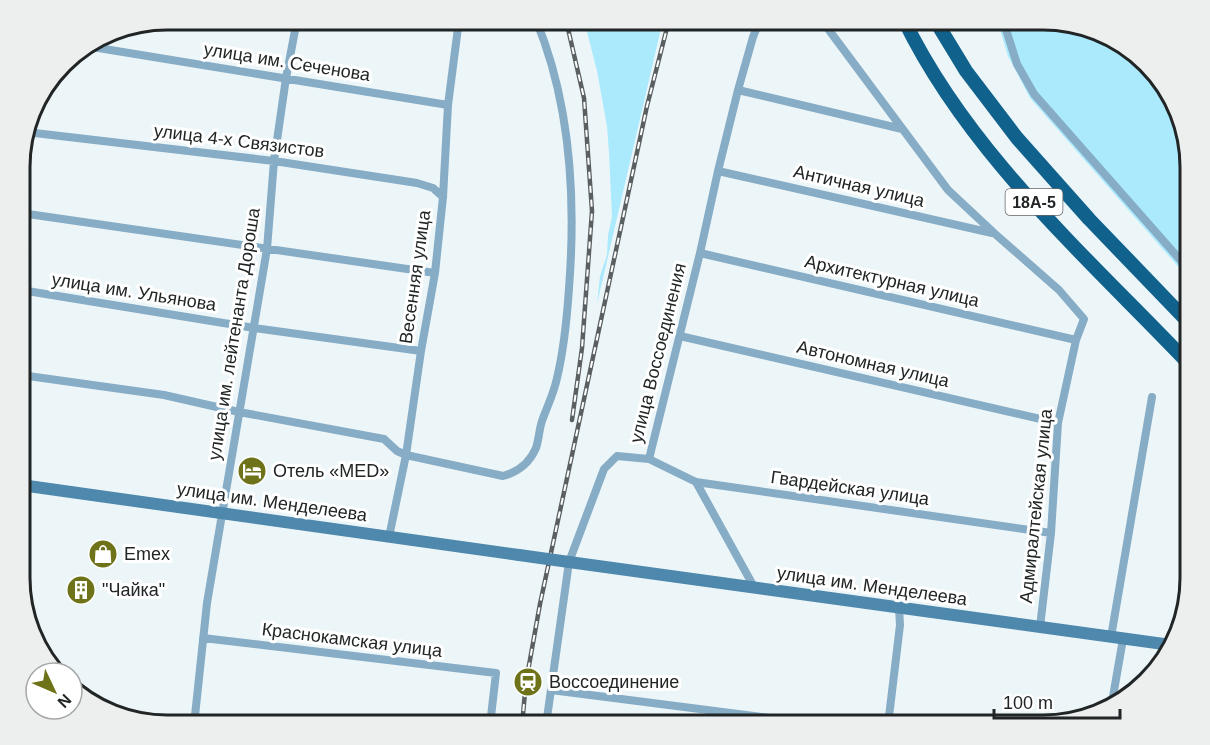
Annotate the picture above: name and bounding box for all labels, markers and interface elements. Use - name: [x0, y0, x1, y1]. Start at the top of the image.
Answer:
- street label: улица им. Сеченова: [202, 39, 373, 85]
- street label: улица 4-х Связистов: [153, 121, 325, 161]
- street label: Античная улица: [792, 161, 927, 211]
- road number: 18А-5: [1006, 189, 1062, 215]
- street label: улица им. лейтенанта Дороша: [204, 205, 264, 462]
- street label: Весенняя улица: [396, 208, 434, 345]
- street label: Архитектурная улица: [803, 251, 982, 311]
- street label: улица Воссоединения: [626, 261, 690, 445]
- street label: улица им. Ульянова: [50, 269, 219, 315]
- street label: Автономная улица: [795, 337, 952, 391]
- street label: Адмиралтейская улица: [1016, 407, 1056, 604]
- hotel icon: Отель «MED»: [236, 455, 268, 487]
- place label: Отель «MED»: [273, 461, 389, 481]
- street label: Гвардейская улица: [769, 467, 931, 509]
- street label: улица им. Менделеева: [176, 479, 369, 525]
- shop icon: Emex: [87, 538, 119, 570]
- place label: Emex: [124, 544, 170, 564]
- street label: улица им. Менделеева: [776, 563, 969, 609]
- building icon: "Чайка": [65, 574, 97, 606]
- place label: "Чайка": [102, 580, 165, 600]
- street label: Краснокамская улица: [261, 619, 444, 661]
- north arrow: [24, 661, 84, 721]
- station icon: Воссоединение: [512, 666, 544, 698]
- place label: Воссоединение: [549, 672, 679, 692]
- scale bar: [994, 682, 1120, 720]
- text: N: [54, 691, 75, 711]
- text: 100 m: [1003, 693, 1053, 713]

